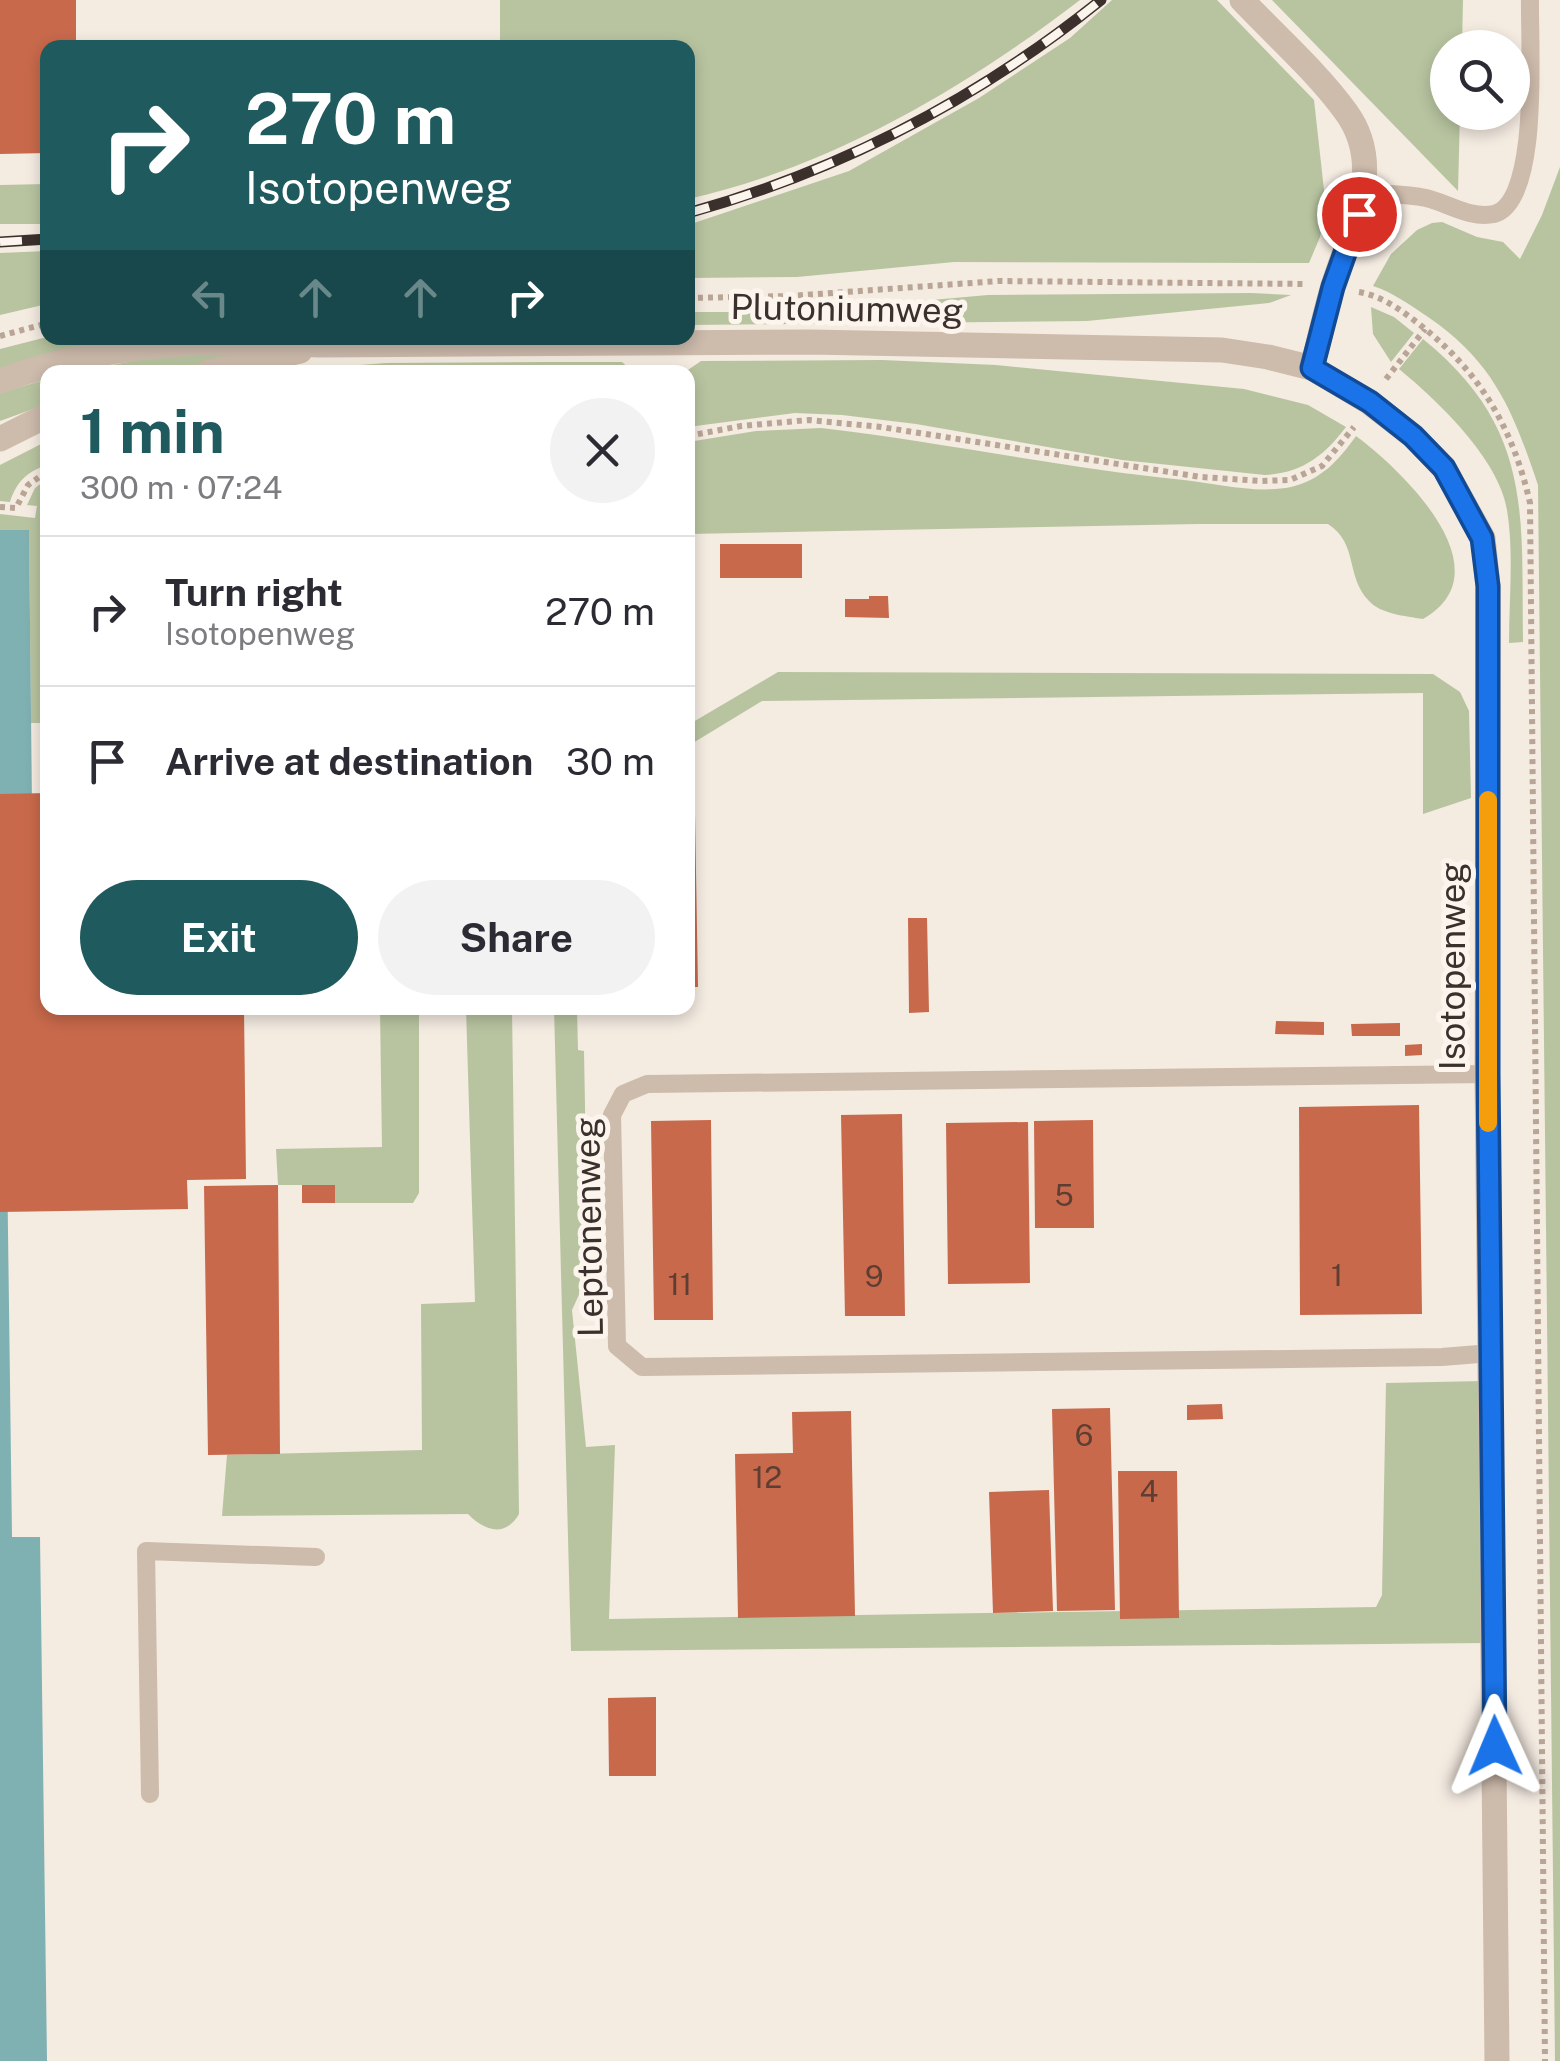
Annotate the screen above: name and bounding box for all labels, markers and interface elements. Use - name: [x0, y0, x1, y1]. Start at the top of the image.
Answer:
- map controls: [1430, 30, 1530, 130]
- button: search: [1430, 30, 1530, 130]
- text: 270 m: [245, 77, 456, 160]
- icon: right: [80, 80, 210, 210]
- text: Isotopenweg: [245, 161, 513, 214]
- pin: [1317, 172, 1402, 257]
- icon: arrive: [1332, 187, 1387, 242]
- icon: left: [183, 270, 238, 325]
- icon: ahead: [288, 270, 343, 325]
- icon: ahead: [393, 270, 448, 325]
- icon: right: [498, 270, 553, 325]
- street label: Plutoniumweg: [730, 286, 964, 331]
- text: 1 min: [80, 396, 225, 467]
- button: close: [550, 398, 655, 503]
- text: 300 m · 07:24: [80, 469, 282, 506]
- text: Turn right: [165, 570, 343, 615]
- icon: right: [80, 584, 135, 639]
- text: 270 m: [545, 589, 655, 634]
- text: Isotopenweg: [165, 615, 355, 652]
- icon: arrive: [80, 734, 135, 789]
- text: Arrive at destination: [165, 739, 533, 784]
- text: 30 m: [566, 739, 655, 784]
- street label: Isotopenweg: [1432, 862, 1473, 1070]
- button: Exit: [80, 880, 358, 995]
- button: Share: [378, 880, 655, 995]
- street label: Leptonenweg: [566, 1116, 611, 1338]
- house number: 5: [1054, 1177, 1074, 1213]
- house number: 1: [1331, 1257, 1343, 1293]
- house number: 9: [865, 1258, 883, 1294]
- house number: 11: [668, 1266, 692, 1302]
- house number: 6: [1075, 1417, 1093, 1453]
- house number: 12: [752, 1459, 782, 1495]
- house number: 4: [1140, 1473, 1158, 1509]
- position arrow: [1443, 1694, 1547, 1798]

